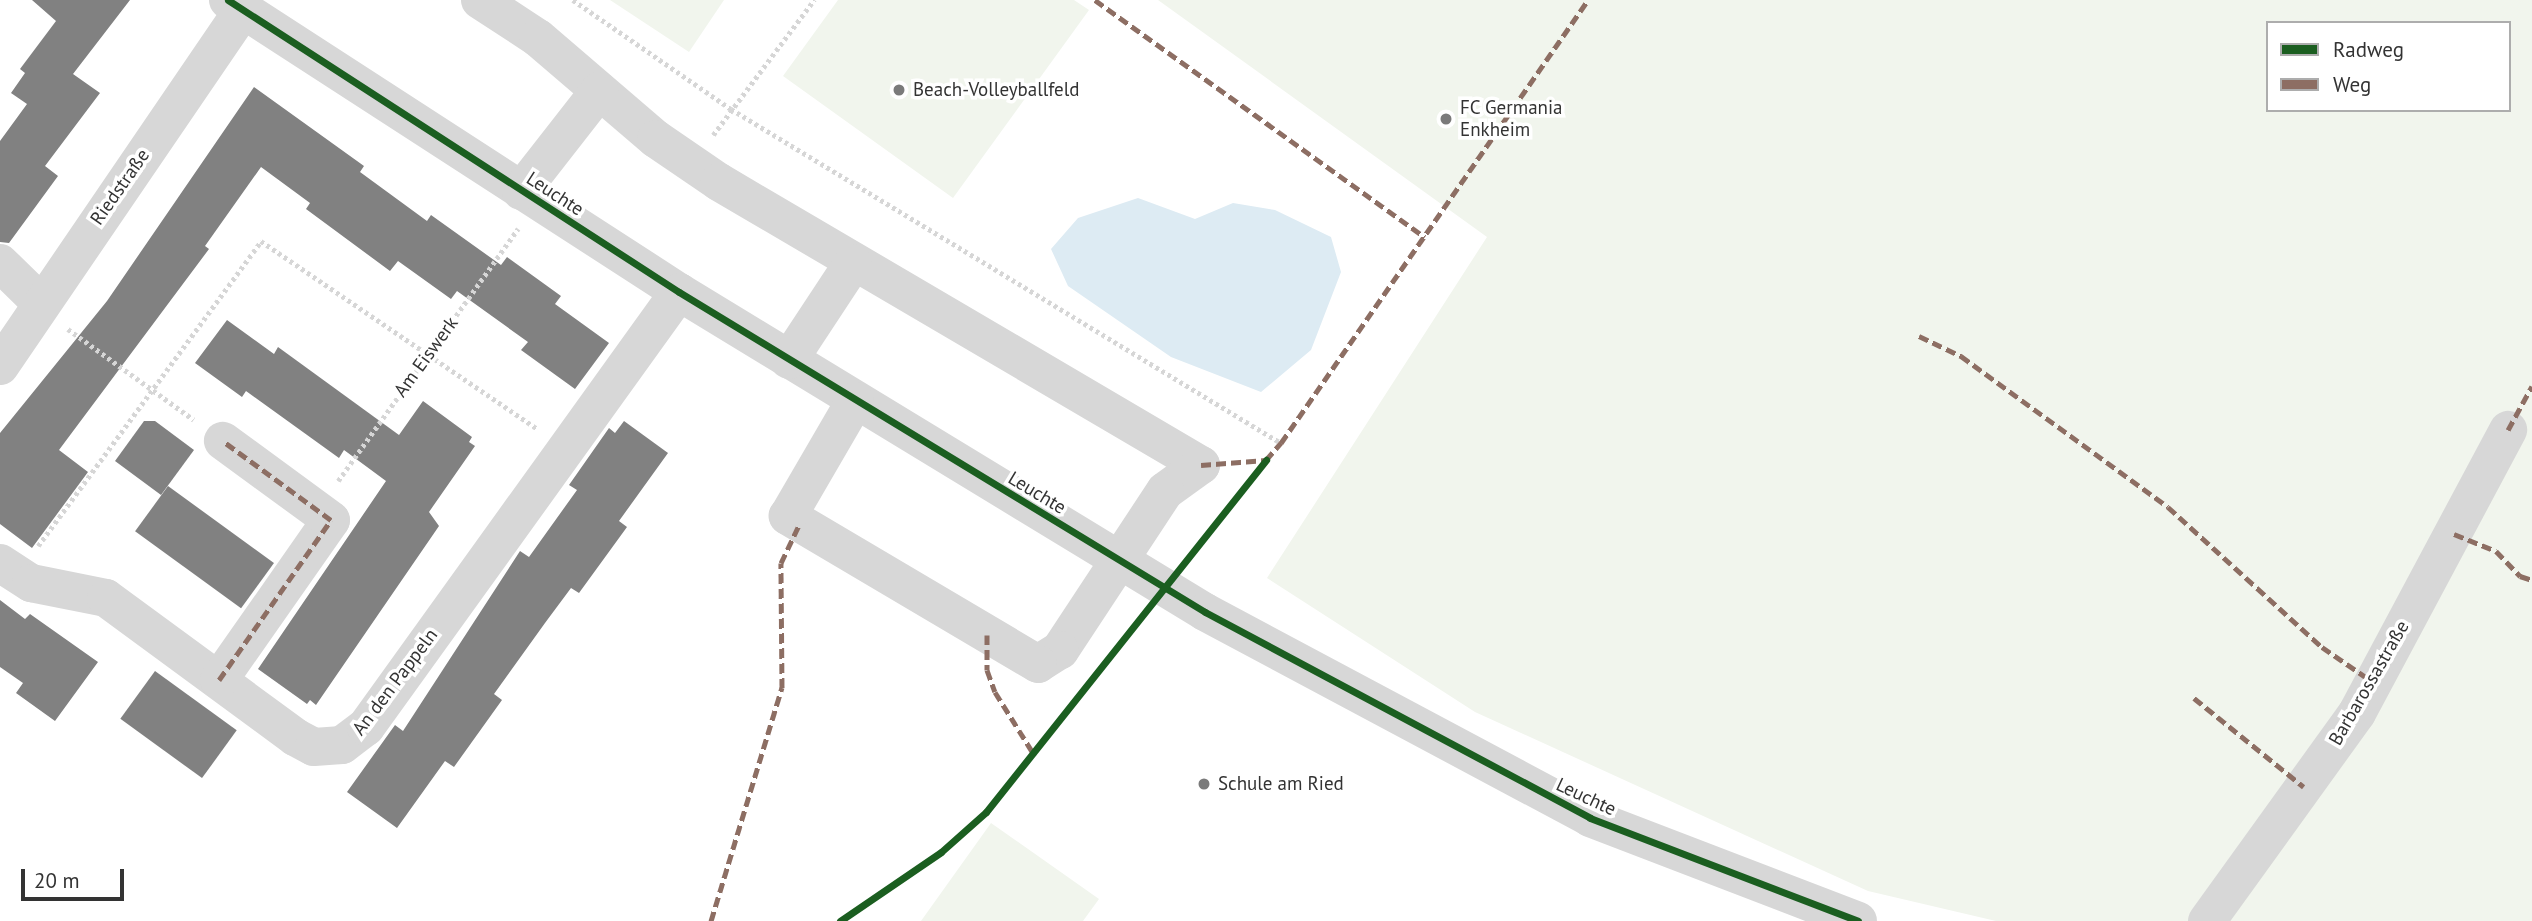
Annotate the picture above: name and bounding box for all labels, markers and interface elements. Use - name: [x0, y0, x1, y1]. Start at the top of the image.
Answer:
- legend: [2266, 21, 2511, 112]
- text: Radweg: [2333, 36, 2404, 63]
- text: Weg: [2333, 71, 2371, 98]
- place label: Beach-Volleyballfeld: [913, 79, 1080, 101]
- marker: Beach-Volleyballfeld: [891, 82, 907, 98]
- place label: FC Germania Enkheim: [1460, 97, 1563, 141]
- marker: FC Germania Enkheim: [1438, 111, 1454, 127]
- street label: Riedstraße: [86, 145, 154, 229]
- street label: Leuchte: [522, 167, 588, 221]
- street label: Am Eiswerk: [389, 312, 463, 402]
- street label: Leuchte: [1004, 467, 1070, 519]
- street label: Barbarossastraße: [2324, 617, 2414, 749]
- street label: An den Pappeln: [348, 624, 442, 740]
- place label: Schule am Ried: [1218, 773, 1344, 795]
- street label: Leuchte: [1552, 773, 1620, 821]
- marker: Schule am Ried: [1196, 776, 1212, 792]
- scale bar: [24, 855, 128, 899]
- text: 20 m: [34, 867, 80, 894]

